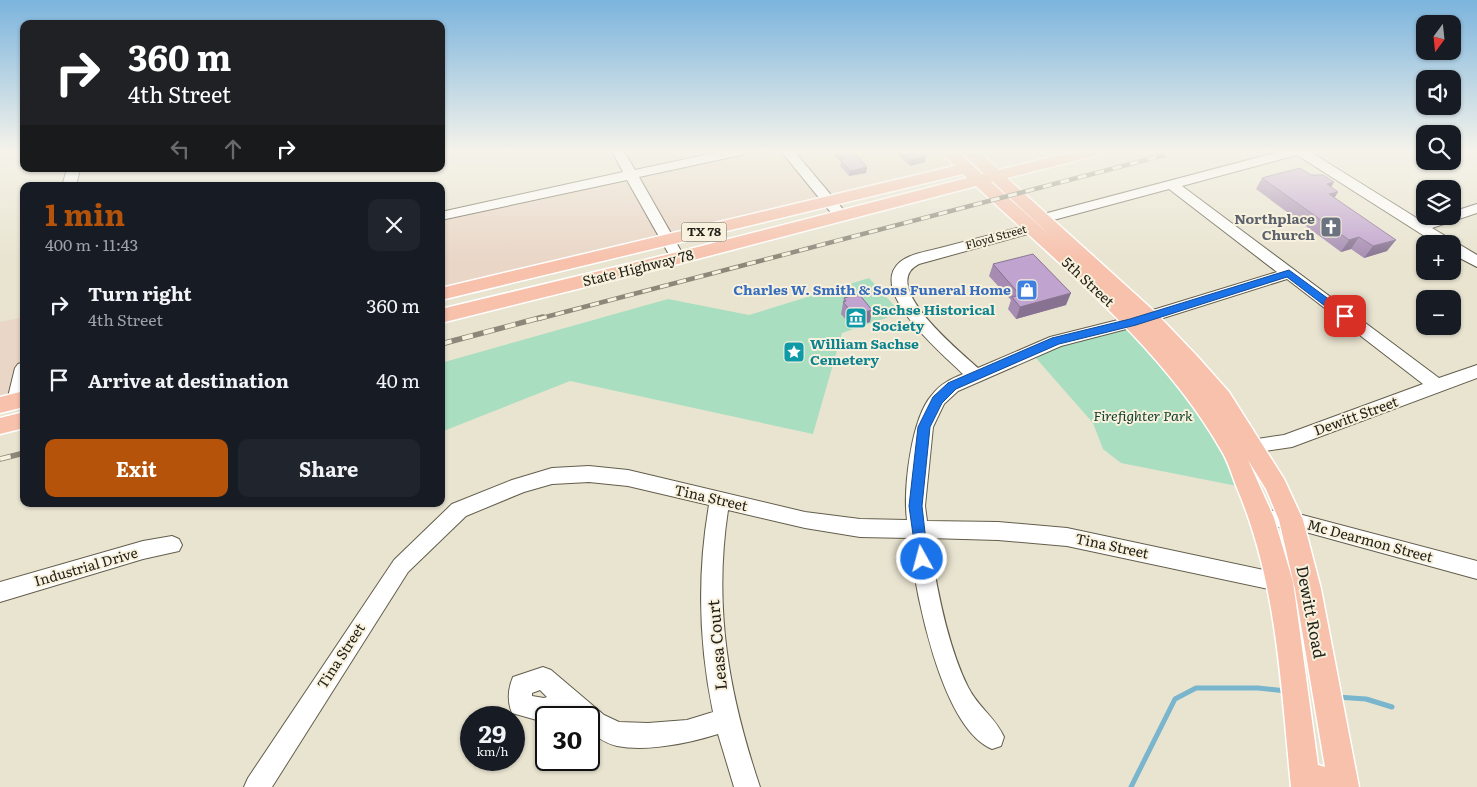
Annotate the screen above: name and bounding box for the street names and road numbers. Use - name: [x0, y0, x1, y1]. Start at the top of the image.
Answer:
- street label: Floyd Street: [963, 220, 1029, 252]
- road number: TX 78: [682, 222, 726, 242]
- street label: State Highway 78: [580, 244, 696, 290]
- street label: 5th Street: [1058, 252, 1119, 311]
- street label: Dewitt Street: [1311, 390, 1401, 440]
- street label: Tina Street: [673, 479, 750, 515]
- street label: Mc Dearmon Street: [1305, 514, 1436, 567]
- street label: Tina Street: [1074, 527, 1151, 563]
- street label: Industrial Drive: [32, 542, 140, 590]
- street label: Dewitt Road: [1291, 563, 1333, 660]
- street label: Leasa Court: [700, 598, 732, 691]
- street label: Tina Street: [311, 618, 369, 692]

